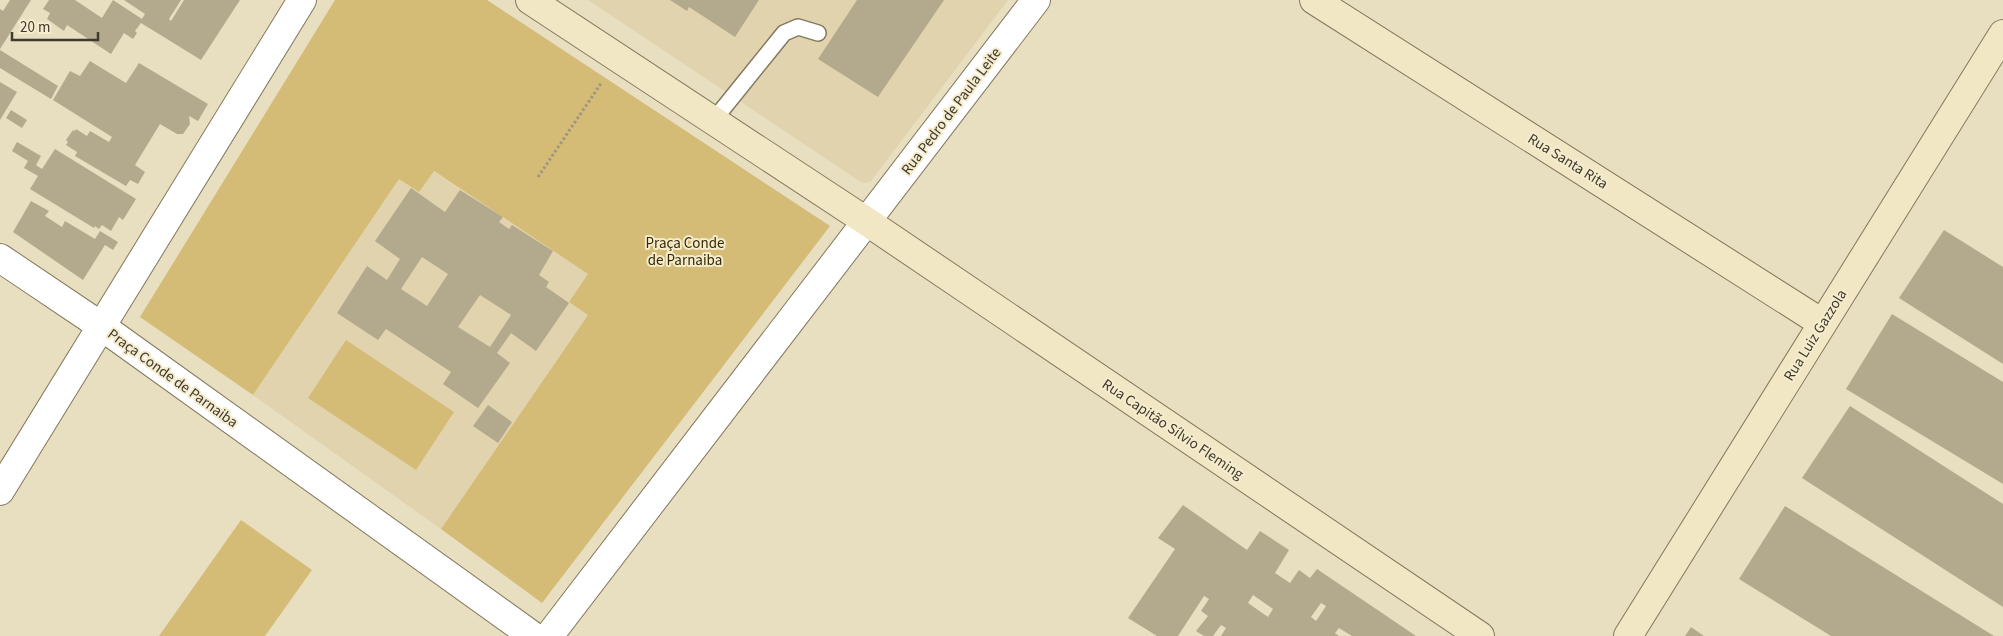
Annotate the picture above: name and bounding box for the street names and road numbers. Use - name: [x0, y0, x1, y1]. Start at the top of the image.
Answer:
- street label: Rua Pedro de Paula Leite: [896, 43, 1006, 179]
- street label: Rua Santa Rita: [1524, 128, 1612, 194]
- street label: Rua Luiz Gazzola: [1779, 285, 1852, 385]
- street label: Praça Conde de Parnaiba: [103, 324, 242, 433]
- street label: Rua Capitão Sílvio Fleming: [1098, 374, 1248, 485]

